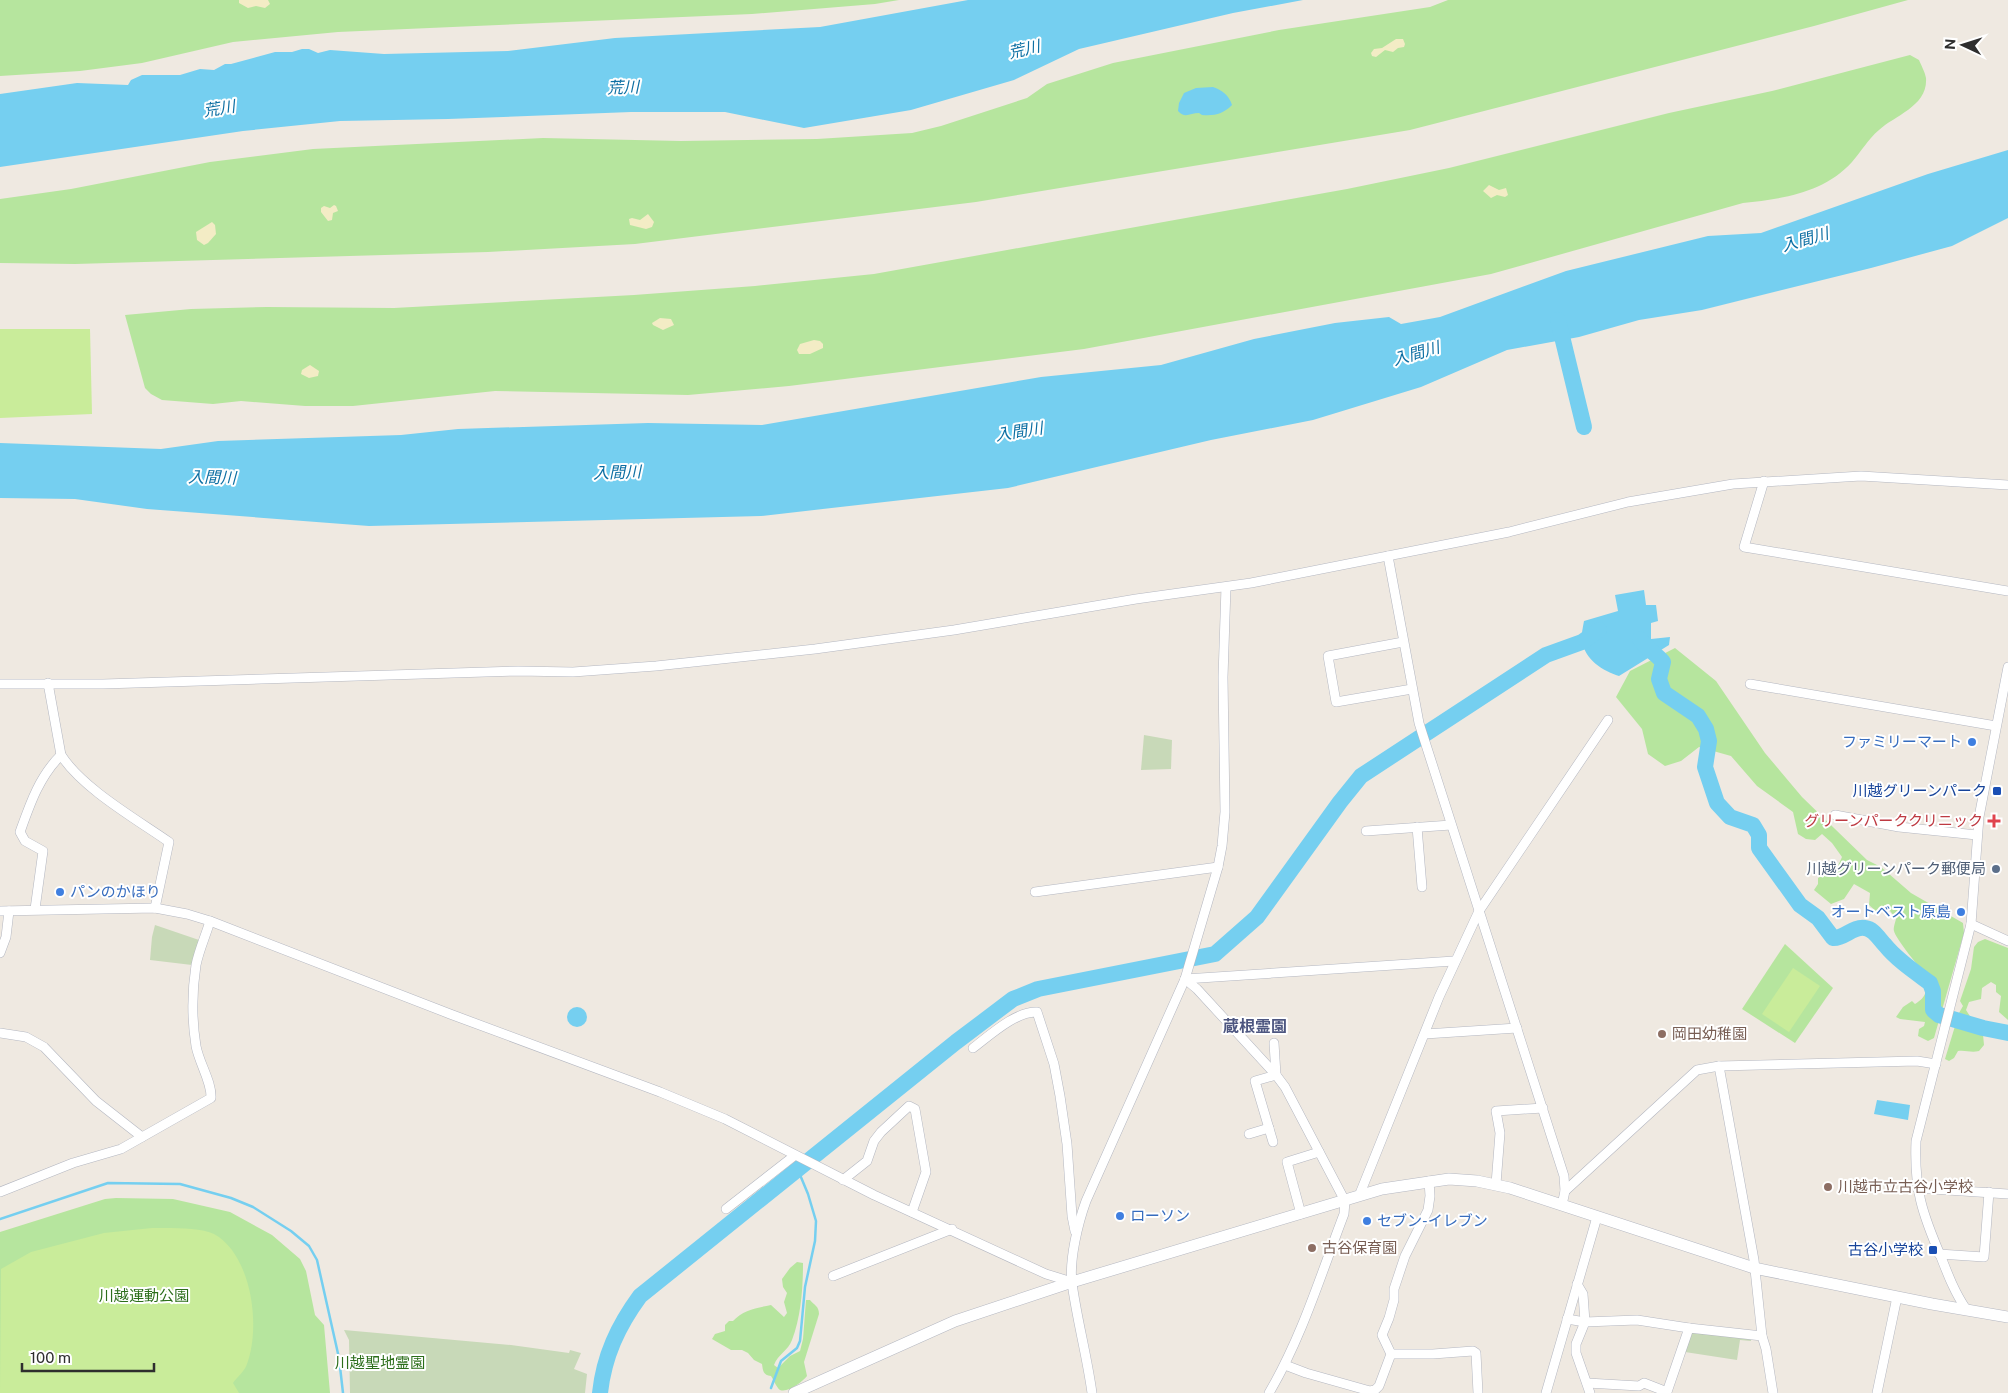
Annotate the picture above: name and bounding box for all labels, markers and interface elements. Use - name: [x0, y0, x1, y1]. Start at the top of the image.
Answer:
- north arrow: [1938, 20, 1988, 70]
- water label: 荒川: [1006, 36, 1044, 62]
- text: N: [1942, 38, 1958, 50]
- water label: 荒川: [607, 77, 641, 98]
- water label: 荒川: [202, 96, 238, 120]
- water label: 入間川: [1779, 223, 1833, 255]
- water label: 入間川: [1390, 337, 1444, 369]
- water label: 入間川: [994, 418, 1046, 445]
- water label: 入間川: [593, 462, 643, 483]
- water label: 入間川: [188, 468, 238, 487]
- place label: ファミリーマート: [1842, 733, 1962, 750]
- marker: ファミリーマート: [1966, 736, 1978, 748]
- place label: 川越グリーンパーク: [1853, 782, 1987, 799]
- marker: 川越グリーンパーク: [1991, 785, 2003, 797]
- place label: グリーンパーククリニック: [1804, 812, 1983, 829]
- marker: グリーンパーククリニック: [1987, 814, 2001, 828]
- place label: 川越グリーンパーク郵便局: [1807, 860, 1986, 877]
- marker: 川越グリーンパーク郵便局: [1990, 863, 2002, 875]
- place label: パンのかほり: [70, 883, 161, 900]
- marker: パンのかほり: [54, 886, 66, 898]
- place label: オートベスト原島: [1831, 903, 1951, 920]
- marker: オートベスト原島: [1955, 906, 1967, 918]
- district label: 蔵根霊園: [1223, 1017, 1287, 1036]
- place label: 岡田幼稚園: [1672, 1025, 1747, 1042]
- marker: 岡田幼稚園: [1656, 1028, 1668, 1040]
- place label: 川越市立古谷小学校: [1838, 1178, 1973, 1195]
- marker: 川越市立古谷小学校: [1822, 1181, 1834, 1193]
- place label: ローソン: [1130, 1207, 1190, 1224]
- marker: ローソン: [1114, 1210, 1126, 1222]
- place label: セブン-イレブン: [1377, 1212, 1488, 1229]
- marker: セブン-イレブン: [1361, 1215, 1373, 1227]
- place label: 古谷保育園: [1322, 1239, 1397, 1256]
- place label: 古谷小学校: [1848, 1241, 1923, 1258]
- marker: 古谷保育園: [1306, 1242, 1318, 1254]
- marker: 古谷小学校: [1927, 1244, 1939, 1256]
- park label: 川越運動公園: [99, 1287, 189, 1304]
- scale bar: [22, 1340, 155, 1372]
- text: 100 m: [30, 1349, 71, 1366]
- park label: 川越聖地霊園: [335, 1354, 425, 1371]

